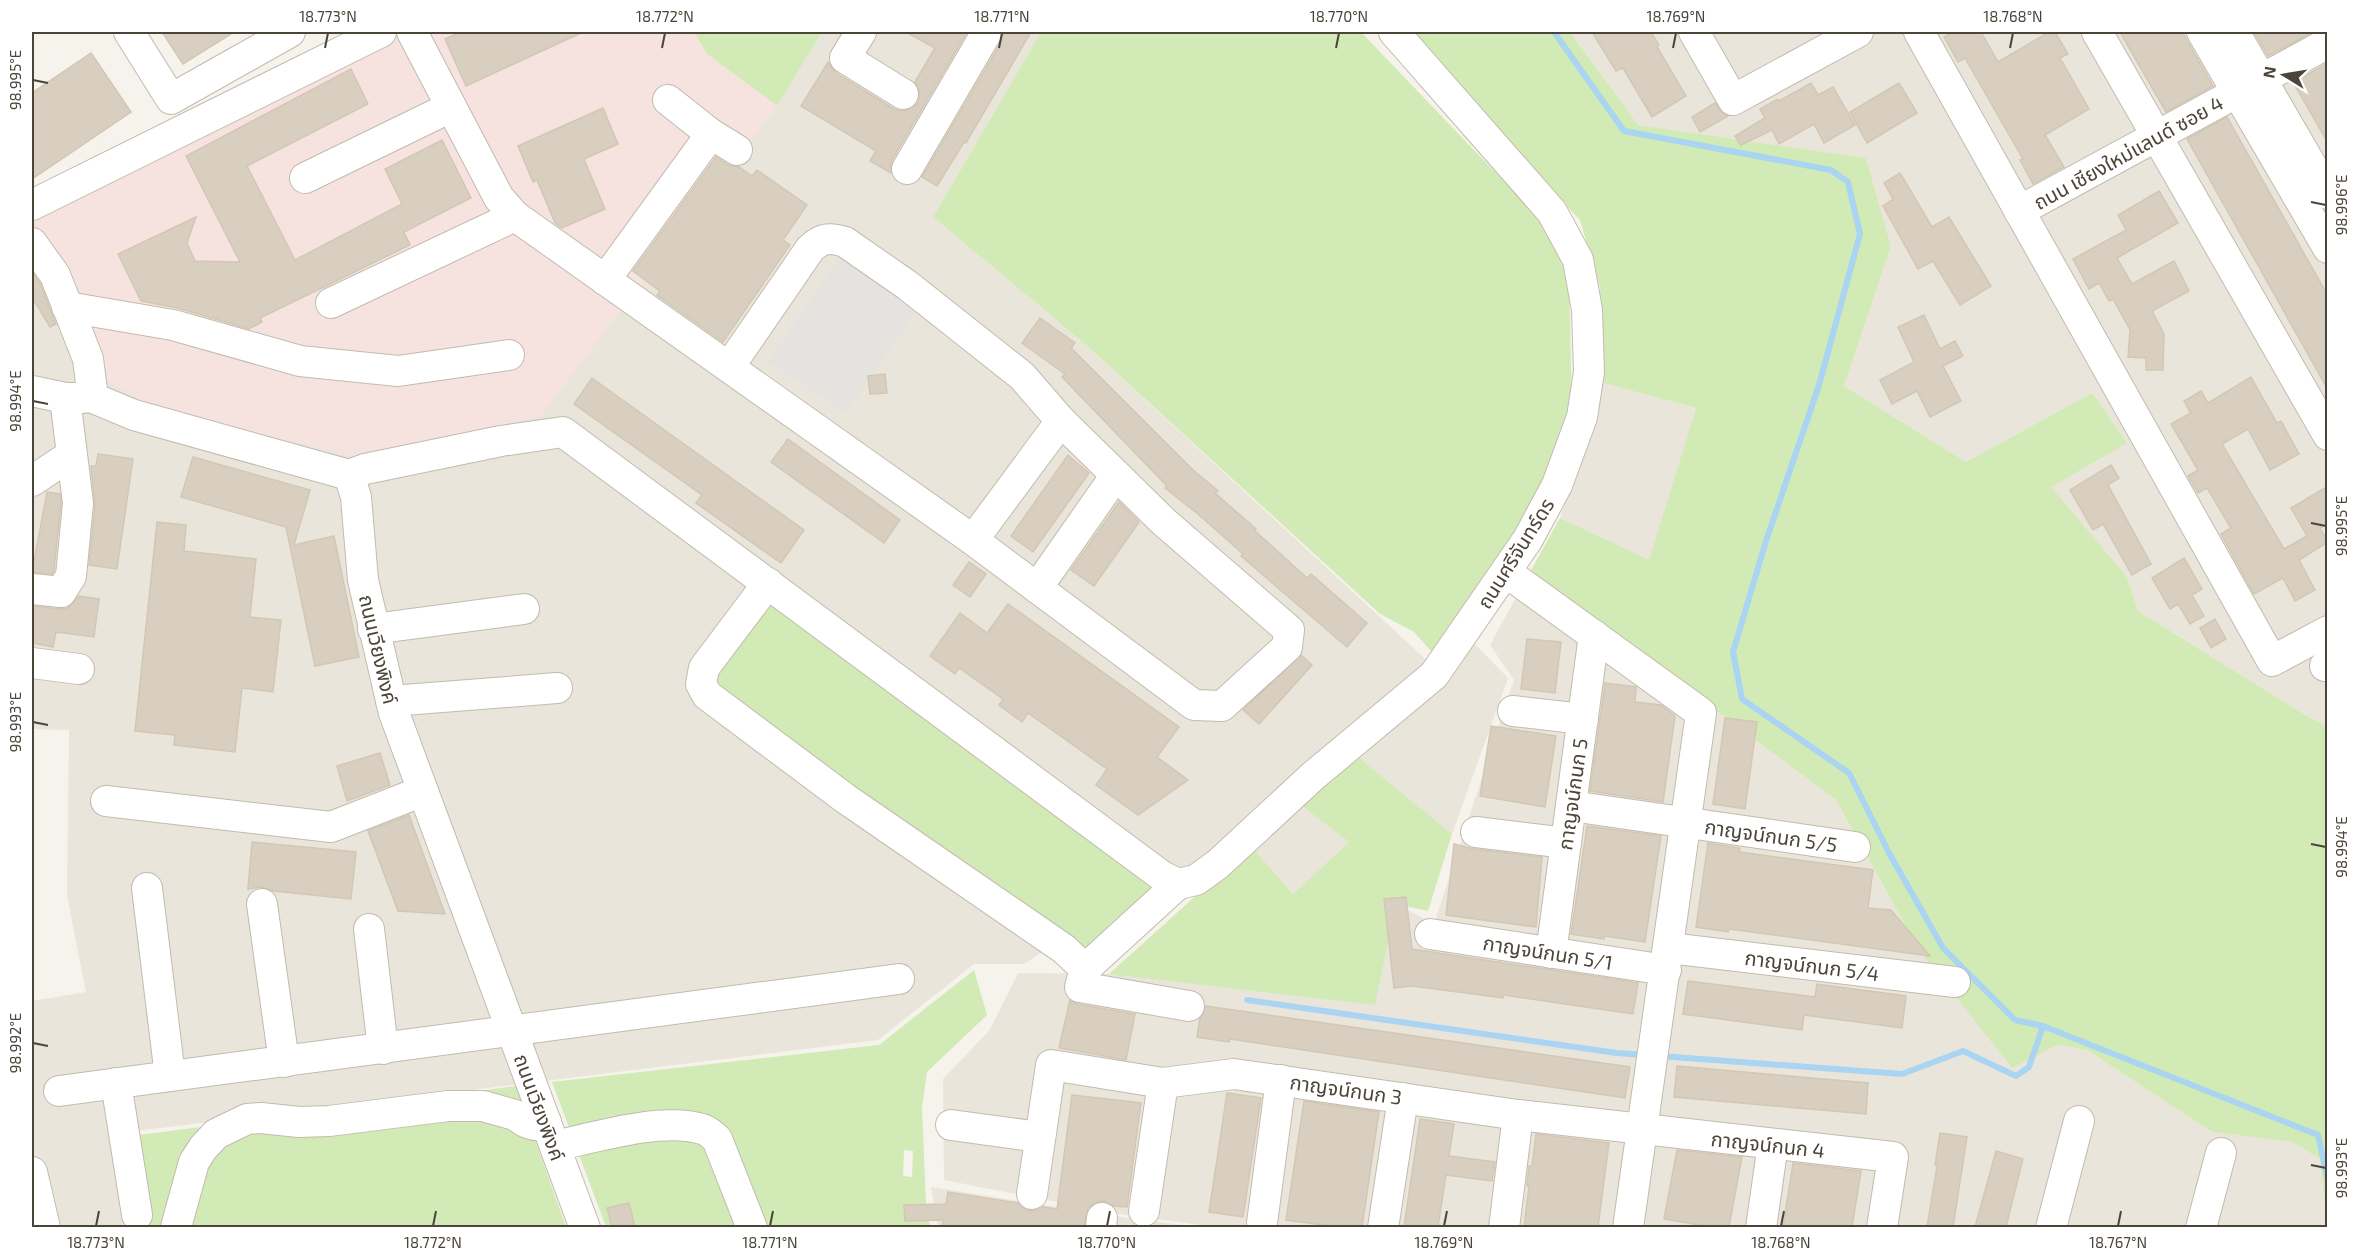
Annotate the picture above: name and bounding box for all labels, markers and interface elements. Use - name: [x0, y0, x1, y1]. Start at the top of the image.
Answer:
- text: 18.773°N: [299, 7, 357, 25]
- text: 18.772°N: [636, 7, 694, 25]
- text: 18.771°N: [974, 7, 1030, 25]
- text: 18.770°N: [1310, 7, 1368, 25]
- text: 18.769°N: [1647, 7, 1705, 25]
- text: 18.768°N: [1983, 7, 2043, 25]
- north arrow: [2254, 45, 2314, 105]
- text: 98.995°E: [6, 50, 24, 110]
- text: N: [2258, 65, 2279, 80]
- street label: ถนน เชียงใหม่แลนด์ ซอย 4: [2029, 90, 2227, 214]
- text: 98.996°E: [2332, 175, 2350, 235]
- text: 98.994°E: [6, 370, 24, 432]
- street label: ถนนศรีจันทร์ดร: [1471, 493, 1559, 613]
- text: 98.995°E: [2332, 496, 2350, 556]
- street label: ถนนเวียงพิงค์: [355, 592, 403, 706]
- text: 98.993°E: [6, 692, 24, 752]
- street label: กาญจน์กนก 5: [1552, 737, 1592, 851]
- street label: กาญจน์กนก 5/5: [1703, 814, 1839, 856]
- text: 98.994°E: [2332, 816, 2350, 878]
- street label: กาญจน์กนก 5/1: [1481, 930, 1615, 974]
- street label: กาญจน์กนก 5/4: [1743, 945, 1881, 985]
- text: 98.992°E: [6, 1013, 24, 1073]
- street label: ถนนเวียงพิงค์: [510, 1050, 570, 1164]
- street label: กาญจน์กนก 3: [1288, 1069, 1404, 1109]
- street label: กาญจน์กนก 4: [1710, 1126, 1826, 1162]
- text: 98.993°E: [2332, 1138, 2350, 1198]
- text: 18.773°N: [67, 1233, 125, 1251]
- text: 18.772°N: [404, 1233, 462, 1251]
- text: 18.771°N: [742, 1233, 798, 1251]
- text: 18.770°N: [1078, 1233, 1136, 1251]
- text: 18.769°N: [1415, 1233, 1473, 1251]
- text: 18.768°N: [1751, 1233, 1811, 1251]
- text: 18.767°N: [2089, 1233, 2147, 1251]

